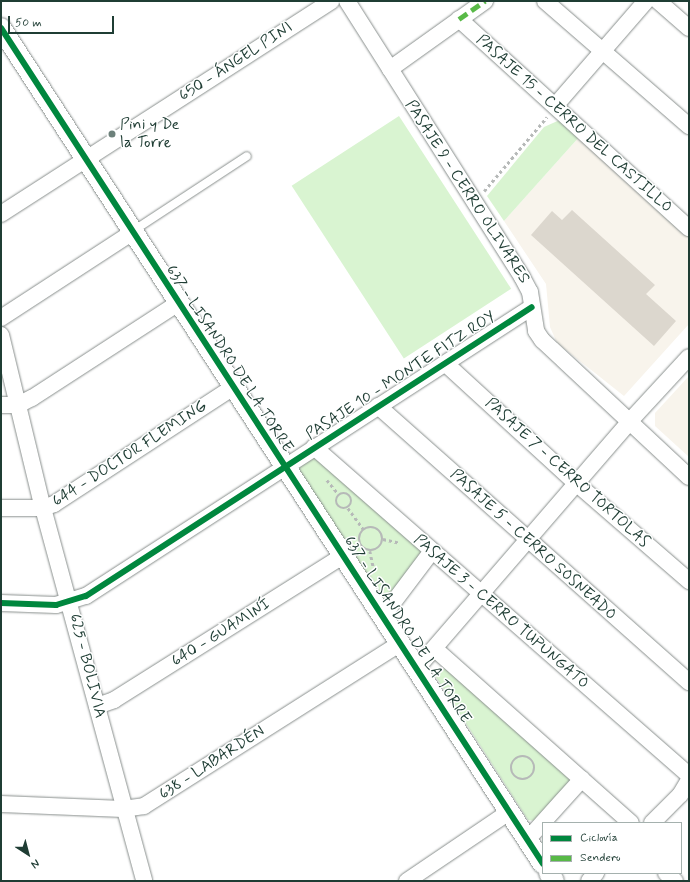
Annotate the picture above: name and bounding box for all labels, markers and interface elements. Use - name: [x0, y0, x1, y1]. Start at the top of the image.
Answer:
- scale bar: [10, 8, 116, 34]
- text: 50 m: [15, 15, 42, 31]
- street label: 650 - ÁNGEL PINI: [174, 17, 298, 107]
- street label: PASAJE 15 - CERRO DEL CASTILLO: [472, 31, 676, 217]
- street label: PASAJE 9 - CERRO OLIVARES: [400, 96, 534, 288]
- place label: Pini y De la Torre: [120, 115, 180, 153]
- marker: Pini y De la Torre: [107, 129, 117, 139]
- street label: 637 - LISANDRO DE LA TORRE: [161, 261, 297, 457]
- street label: PASAJE 10 - MONTE FITZ ROY: [301, 306, 501, 446]
- street label: PASAJE 7 - CERRO TORTOLAS: [480, 393, 654, 553]
- street label: 644 - DOCTOR FLEMING: [50, 398, 210, 510]
- street label: PASAJE 5 - CERRO SOSNEADO: [444, 464, 622, 626]
- street label: PASAJE 3 - CERRO TUPUNGATO: [409, 530, 593, 694]
- street label: 637 - LISANDRO DE LA TORRE: [339, 532, 475, 728]
- street label: 640 - GUAMINÍ: [168, 595, 274, 671]
- street label: 625 - BOLIVIA: [65, 612, 109, 720]
- street label: 638 - LABARDÉN: [156, 722, 268, 804]
- legend: [542, 822, 682, 874]
- text: Ciclovía: [580, 830, 618, 846]
- north arrow: [8, 834, 48, 874]
- text: Sendero: [580, 850, 621, 866]
- text: N: [28, 856, 42, 872]

